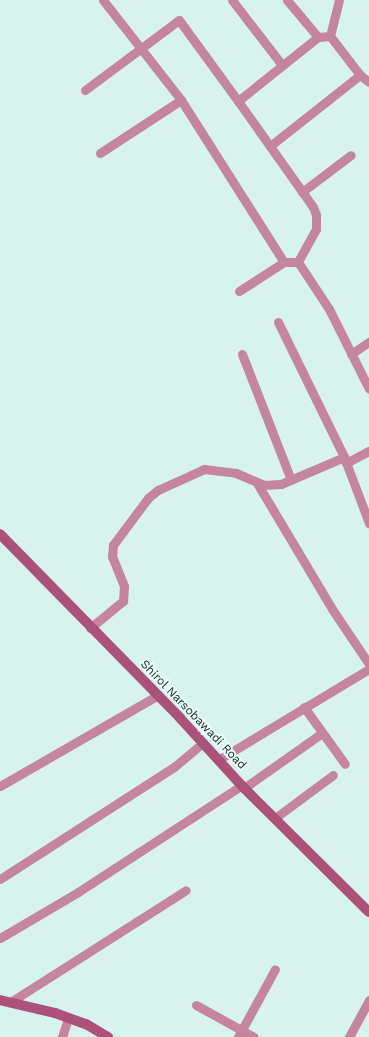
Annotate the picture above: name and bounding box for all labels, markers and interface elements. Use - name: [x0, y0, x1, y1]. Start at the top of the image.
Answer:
- street label: Shirol Narsobawadi Road: [137, 657, 249, 773]

